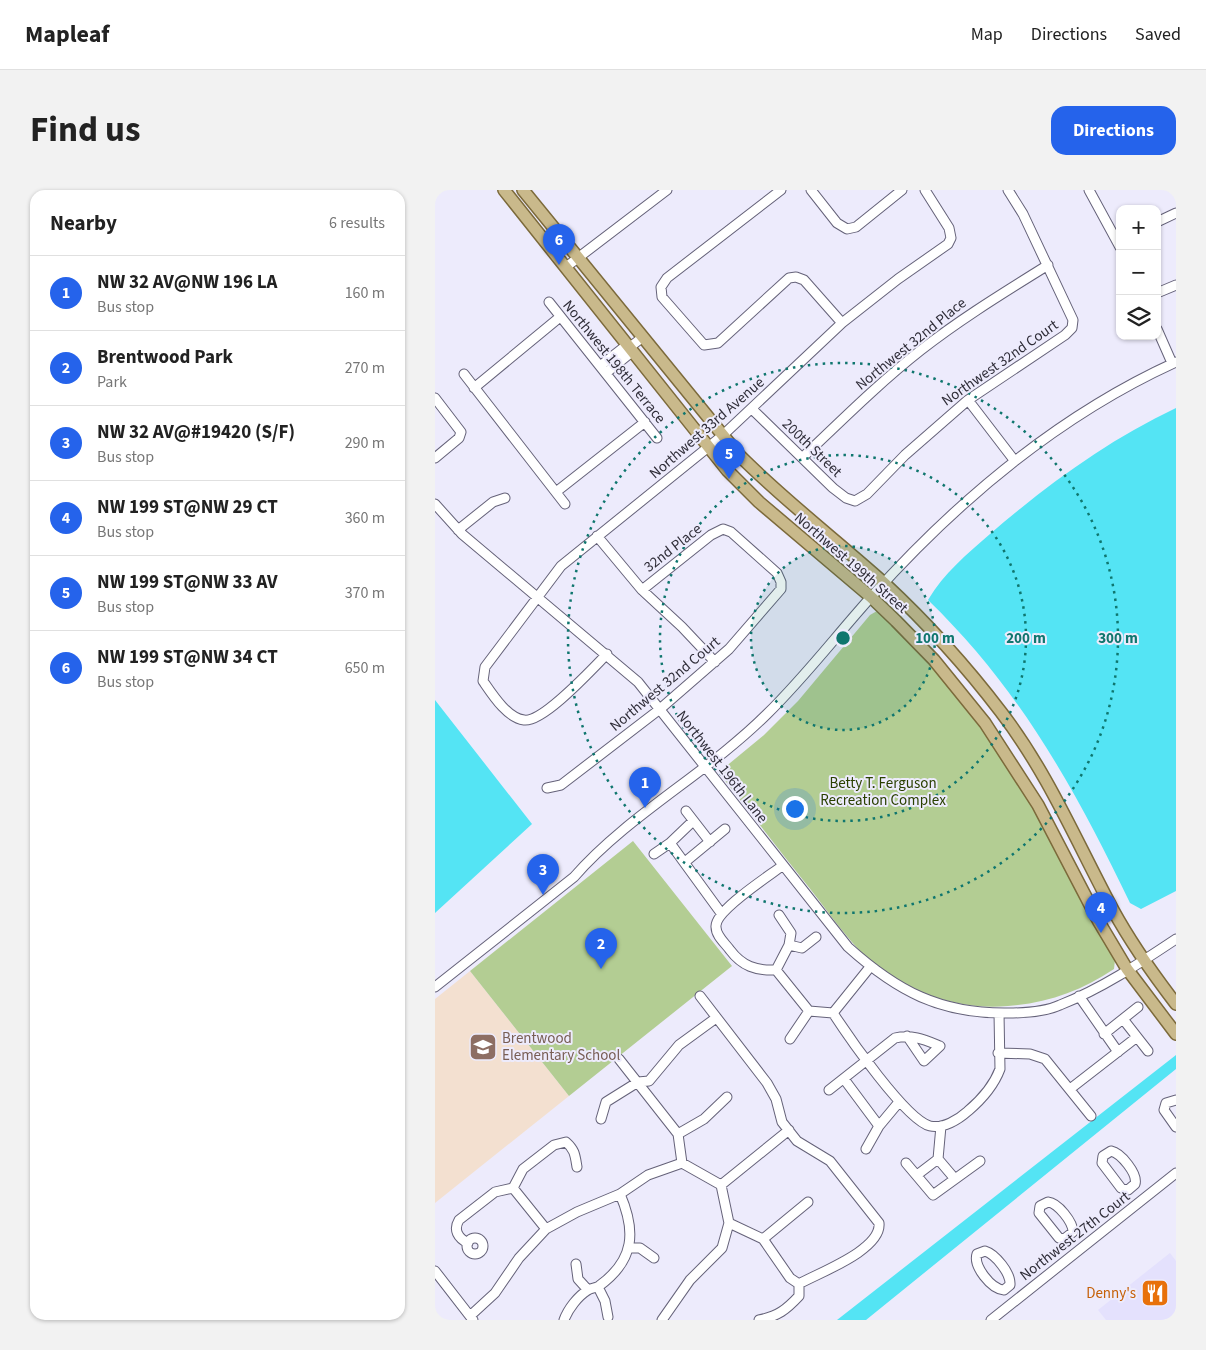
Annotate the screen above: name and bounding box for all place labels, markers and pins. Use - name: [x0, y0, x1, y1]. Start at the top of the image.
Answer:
- pin: 6: [543, 224, 575, 265]
- pin: 5: [713, 438, 745, 479]
- centre of rings: [834, 629, 852, 647]
- pin: 1: [629, 767, 661, 808]
- pin: 3: [527, 854, 559, 895]
- pin: 4: [1085, 892, 1117, 933]
- pin: 2: [585, 928, 617, 969]
- place label: Brentwood Elementary School: [502, 1028, 620, 1066]
- school or university icon: Brentwood Elementary School: [468, 1032, 498, 1062]
- restaurant icon: Denny's: [1140, 1278, 1170, 1308]
- place label: Denny's: [1086, 1283, 1136, 1304]

